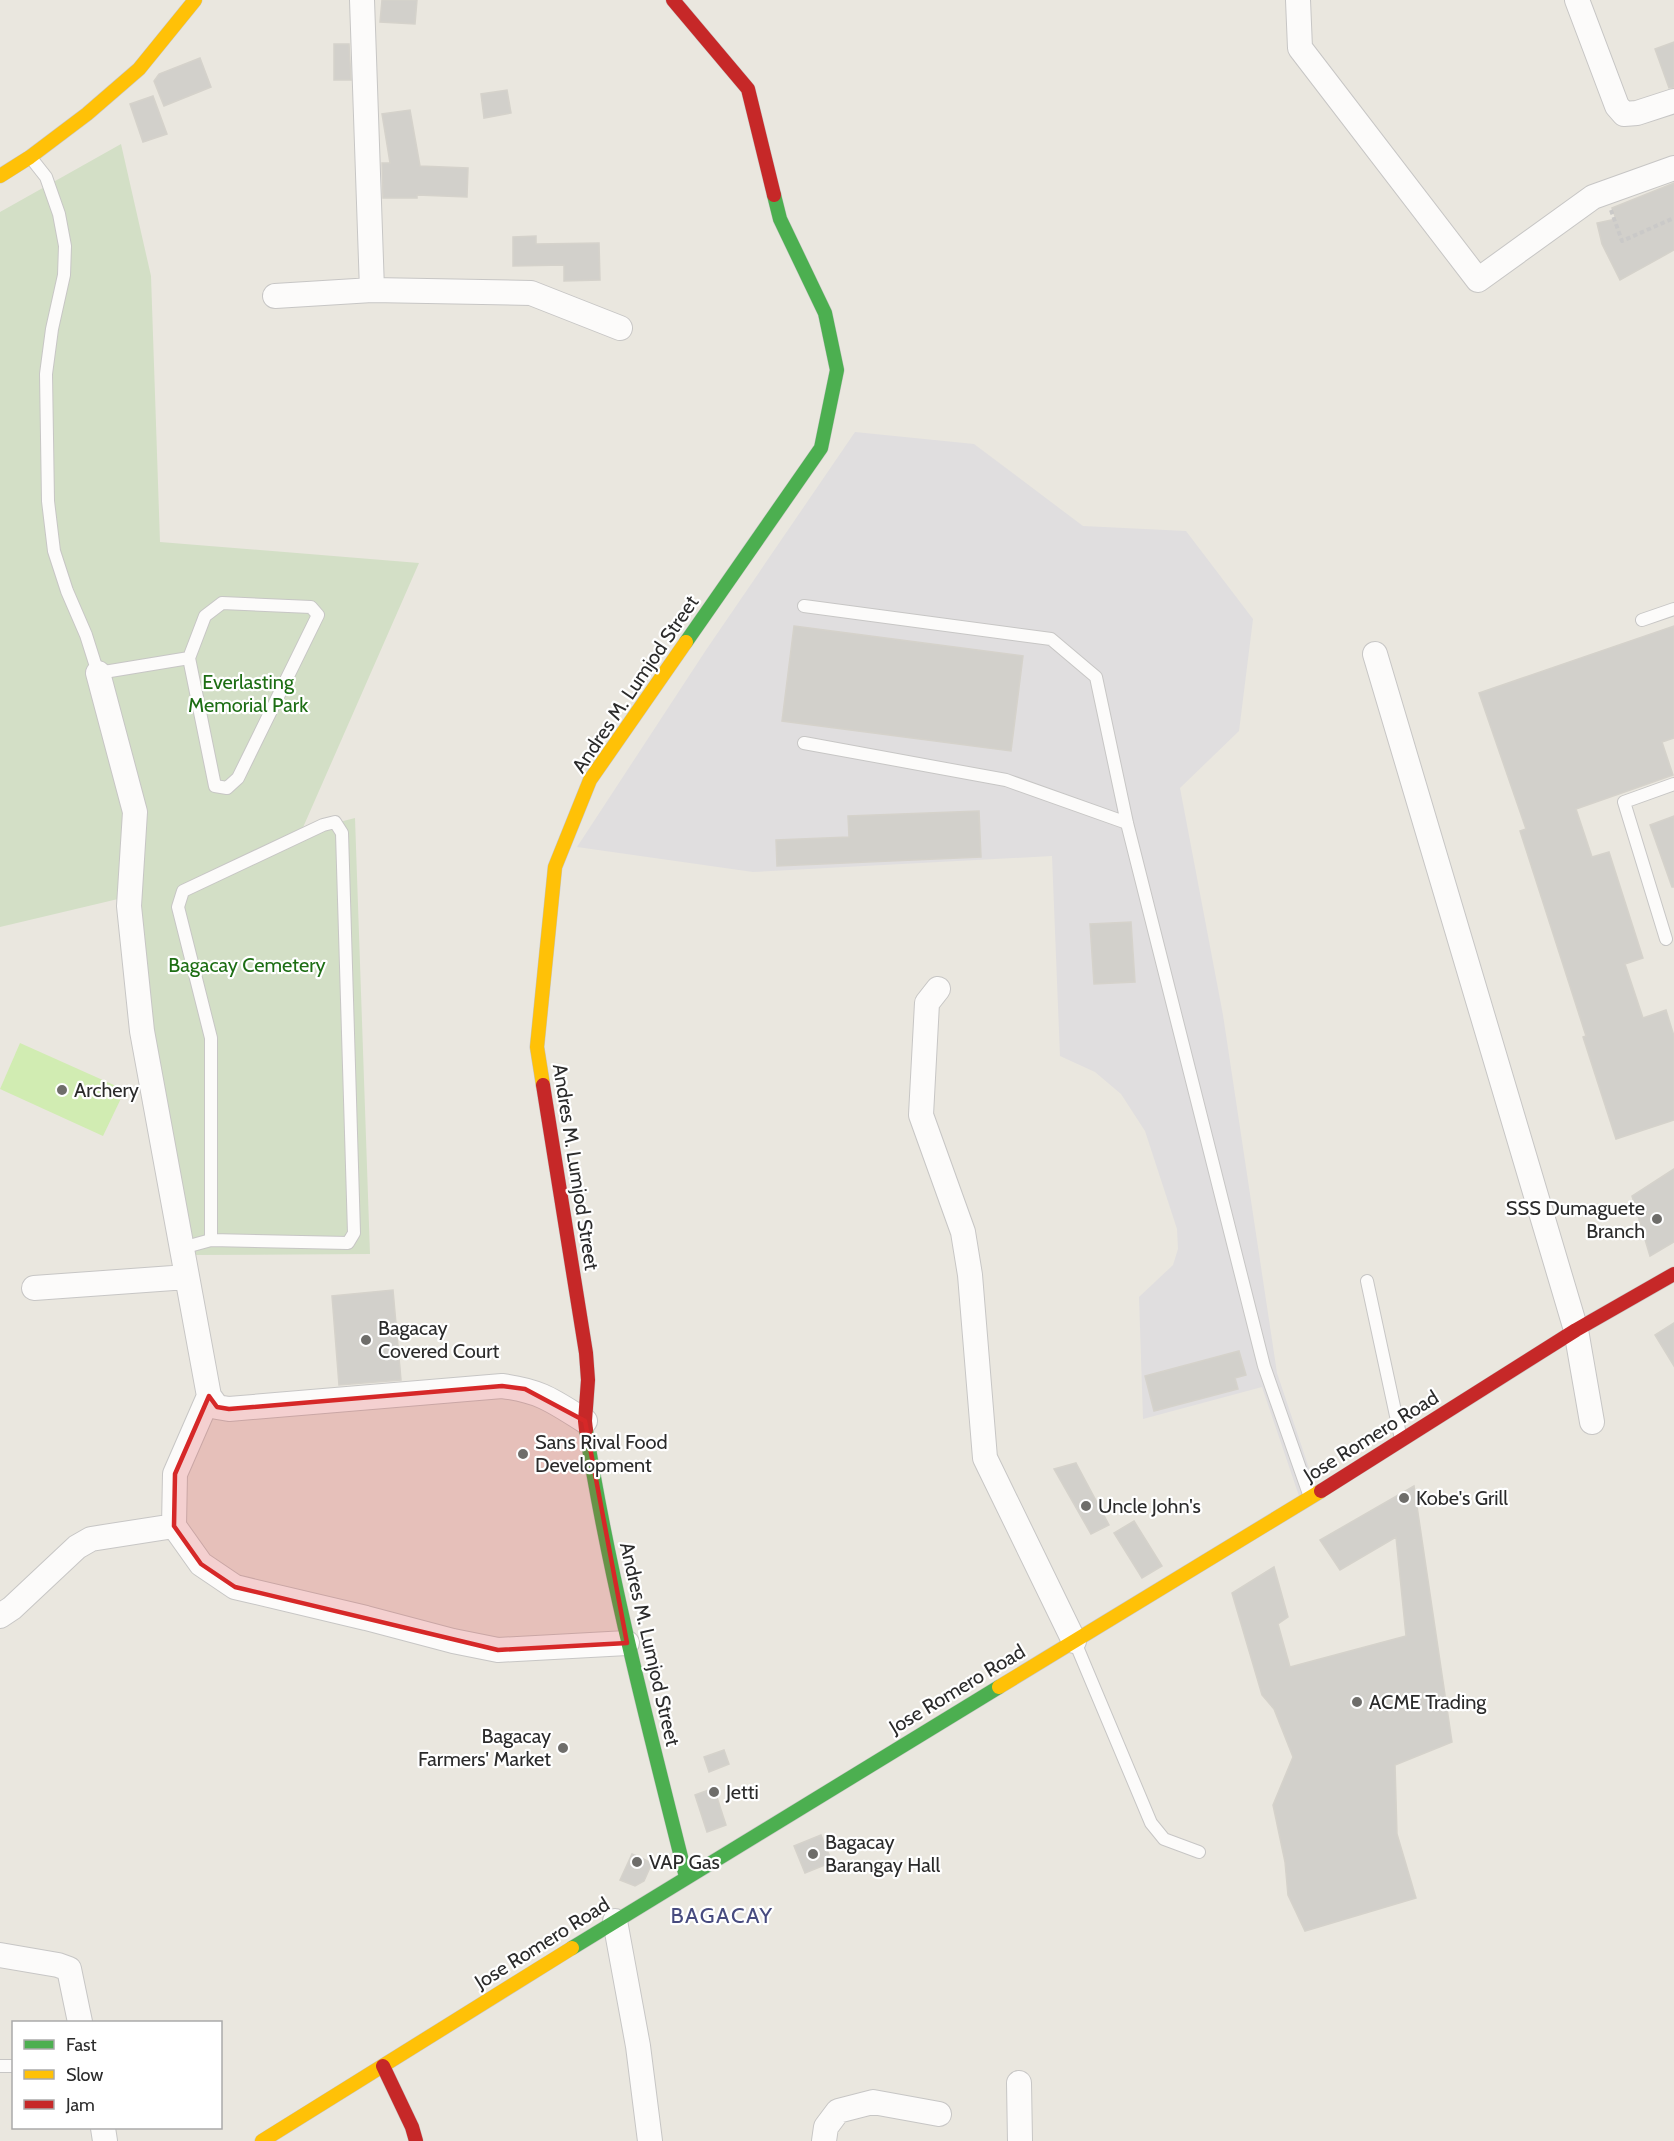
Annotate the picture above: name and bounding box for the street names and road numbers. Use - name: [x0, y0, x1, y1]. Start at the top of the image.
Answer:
- street label: Andres M. Lumjod Street: [567, 591, 703, 777]
- street label: Andres M. Lumjod Street: [548, 1062, 604, 1272]
- street label: Jose Romero Road: [1298, 1385, 1443, 1488]
- street label: Andres M. Lumjod Street: [615, 1540, 685, 1749]
- street label: Jose Romero Road: [884, 1639, 1029, 1740]
- street label: Jose Romero Road: [469, 1892, 614, 1995]

